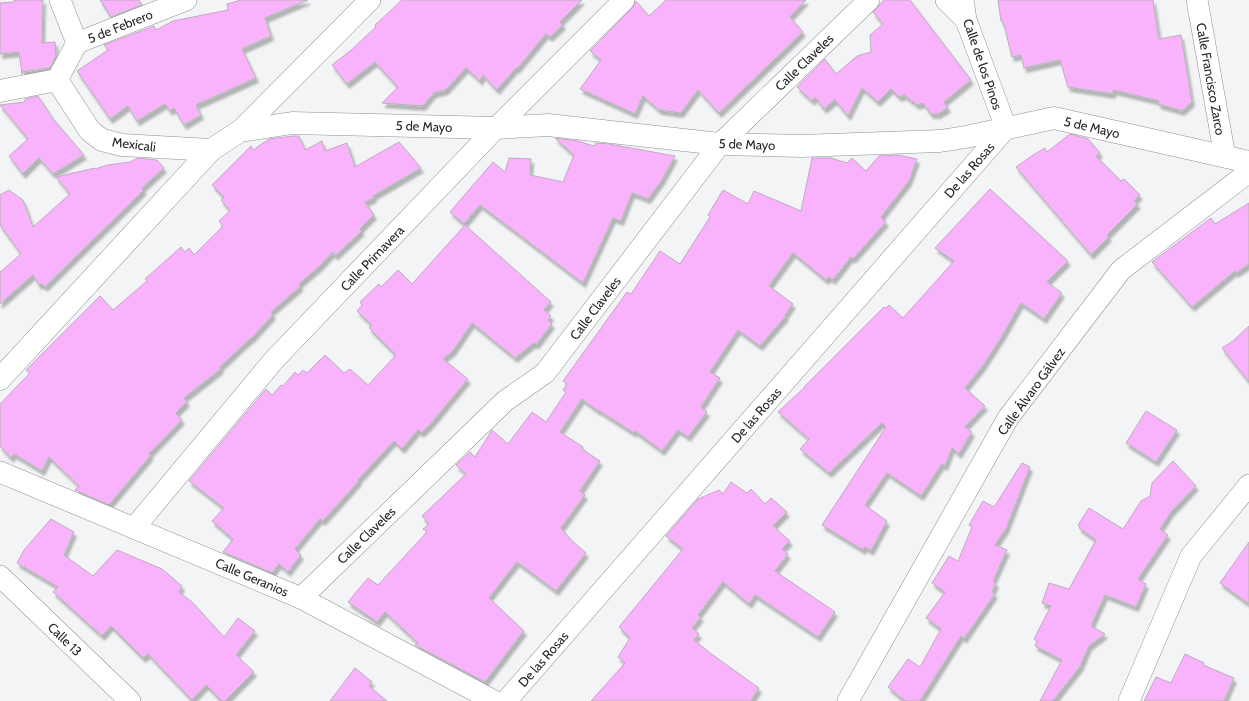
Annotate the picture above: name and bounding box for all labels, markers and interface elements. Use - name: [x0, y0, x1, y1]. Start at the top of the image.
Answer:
- street label: 5 de Febrero: [85, 6, 155, 46]
- street label: Calle de los Pinos: [960, 16, 1006, 112]
- street label: Calle Francisco Zarco: [1193, 22, 1229, 136]
- street label: Calle Claveles: [771, 30, 837, 94]
- street label: 5 de Mayo: [1063, 113, 1121, 141]
- street label: 5 de Mayo: [395, 117, 453, 135]
- street label: Mexicali: [111, 133, 157, 155]
- street label: 5 de Mayo: [718, 135, 776, 153]
- street label: De las Rosas: [941, 139, 998, 201]
- street label: Calle Primavera: [337, 221, 408, 294]
- street label: Calle Claveles: [566, 273, 624, 343]
- street label: Calle Álvaro Gálvez: [993, 343, 1068, 438]
- street label: De las Rosas: [728, 384, 785, 446]
- street label: Calle Claveles: [333, 503, 399, 567]
- street label: Calle Geranios: [213, 554, 292, 600]
- street label: Calle 13: [45, 619, 85, 659]
- street label: De las Rosas: [515, 628, 572, 690]

